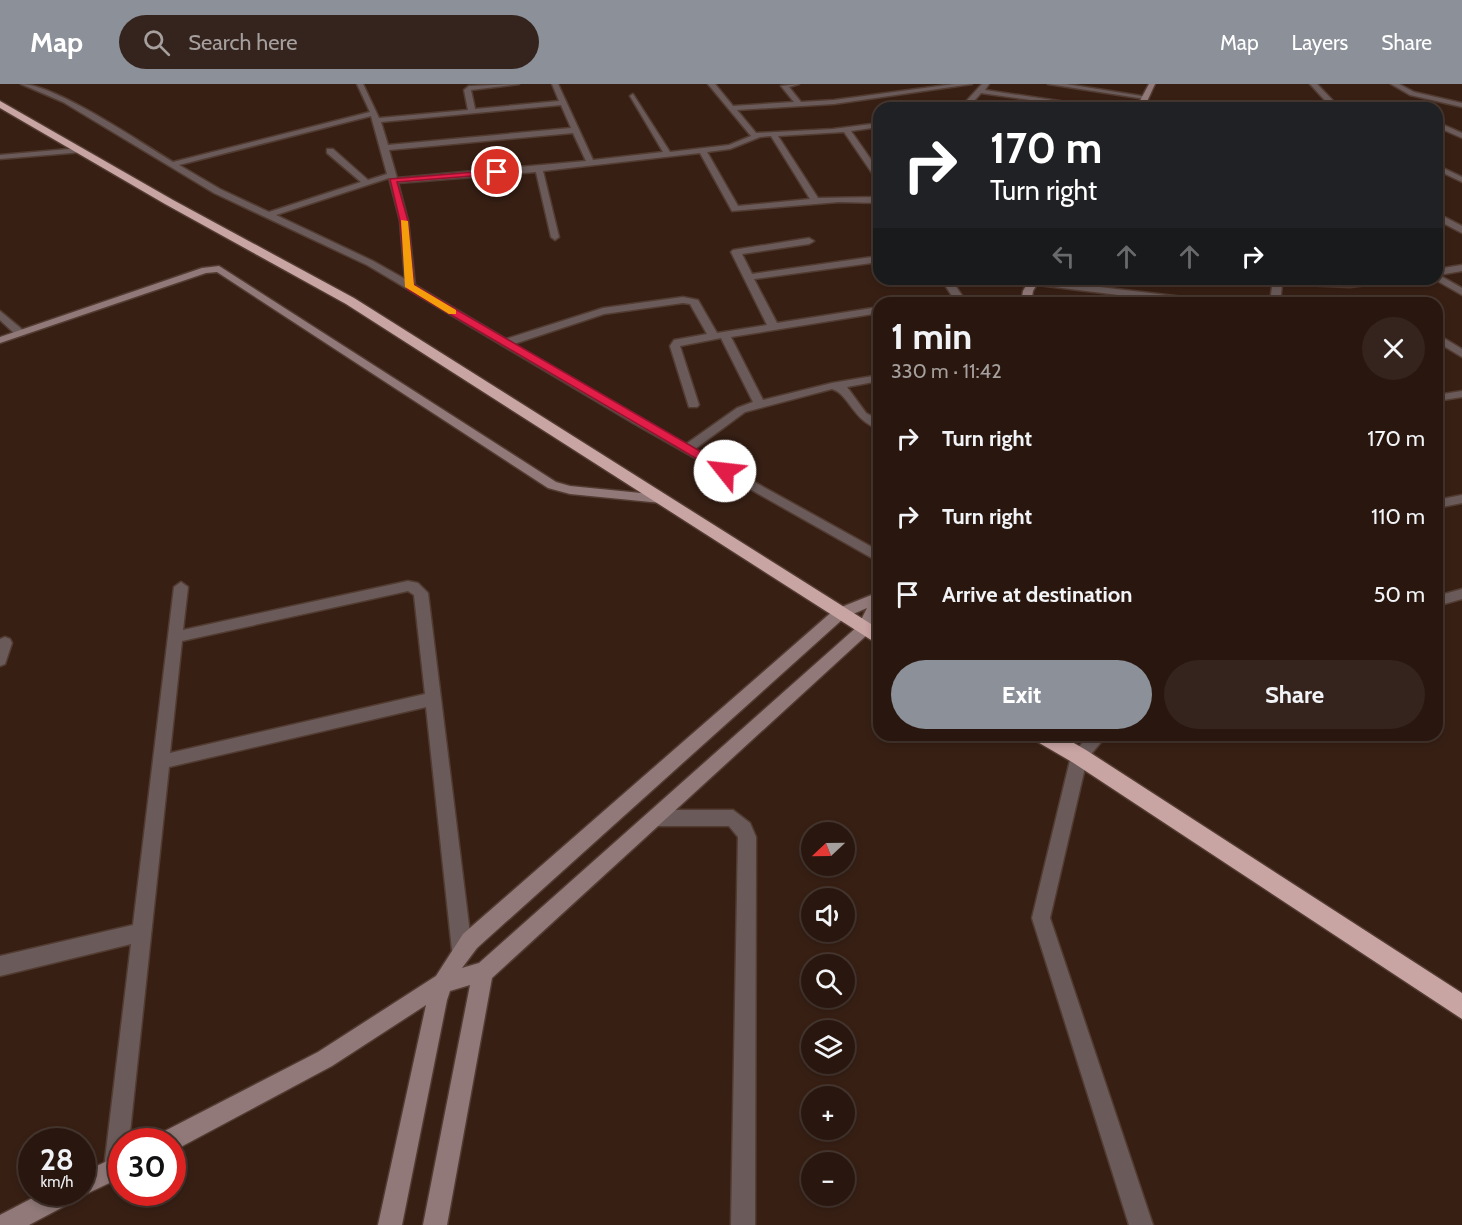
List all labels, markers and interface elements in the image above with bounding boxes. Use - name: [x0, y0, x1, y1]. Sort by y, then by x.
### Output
- search box: [119, 15, 539, 69]
- text: Map: [30, 25, 83, 59]
- icon: search: [140, 26, 173, 59]
- text: Search here: [188, 29, 297, 56]
- text: Map: [1220, 30, 1259, 55]
- text: Layers: [1292, 30, 1348, 55]
- text: Share: [1381, 30, 1432, 55]
- text: 170 m: [990, 122, 1102, 174]
- icon: right: [891, 126, 969, 204]
- pin: [471, 146, 522, 197]
- icon: arrive: [480, 155, 513, 188]
- text: Turn right: [990, 174, 1097, 207]
- icon: left: [1047, 240, 1080, 273]
- icon: ahead: [1110, 240, 1143, 273]
- icon: ahead: [1173, 240, 1206, 273]
- icon: right: [1236, 240, 1269, 273]
- text: 1 min: [891, 314, 972, 358]
- button: close: [1362, 317, 1425, 380]
- text: 330 m · 11:42: [891, 359, 1002, 383]
- icon: right: [891, 422, 924, 455]
- text: Turn right: [942, 425, 1032, 452]
- text: 170 m: [1367, 425, 1425, 452]
- position arrow: [693, 439, 757, 503]
- icon: right: [891, 500, 924, 533]
- text: Turn right: [942, 503, 1032, 530]
- text: 110 m: [1371, 503, 1425, 530]
- icon: arrive: [891, 578, 924, 611]
- text: Arrive at destination: [942, 581, 1132, 608]
- text: 50 m: [1373, 581, 1425, 608]
- button: Exit: [891, 660, 1152, 729]
- button: Share: [1164, 660, 1425, 729]
- north arrow: [801, 822, 855, 876]
- map controls: [801, 822, 855, 1206]
- button: sound: [801, 888, 855, 942]
- button: search: [801, 954, 855, 1008]
- button: layers: [801, 1020, 855, 1074]
- button: +: [801, 1086, 855, 1140]
- speed limit sign: 30: [108, 1128, 186, 1206]
- text: 28: [40, 1141, 74, 1178]
- button: −: [801, 1152, 855, 1206]
- text: km/h: [41, 1173, 73, 1191]

